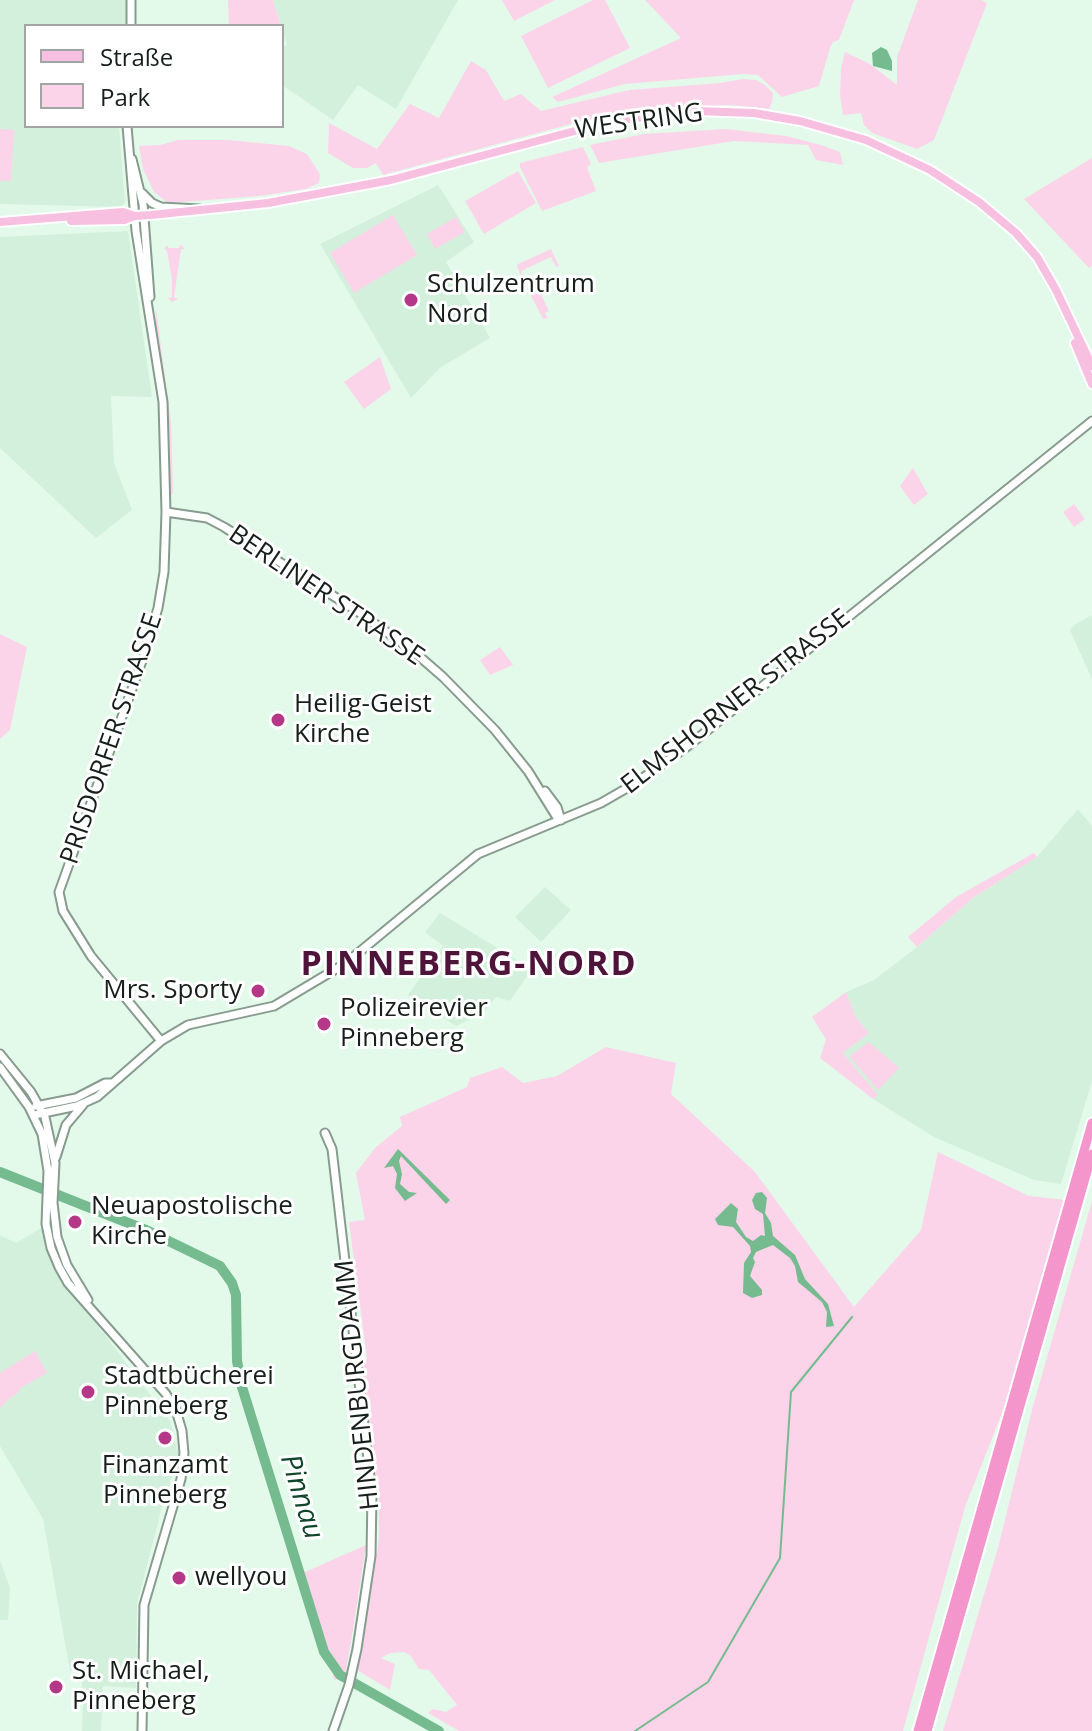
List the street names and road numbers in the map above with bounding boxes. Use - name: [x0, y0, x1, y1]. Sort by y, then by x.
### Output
- street label: WESTRING: [573, 98, 705, 146]
- street label: BERLINER STRASSE: [222, 519, 430, 673]
- street label: ELMSHORNER STRASSE: [615, 603, 857, 801]
- street label: PRISDORFER STRASSE: [54, 610, 170, 868]
- street label: HINDENBURGDAMM: [329, 1258, 387, 1512]

